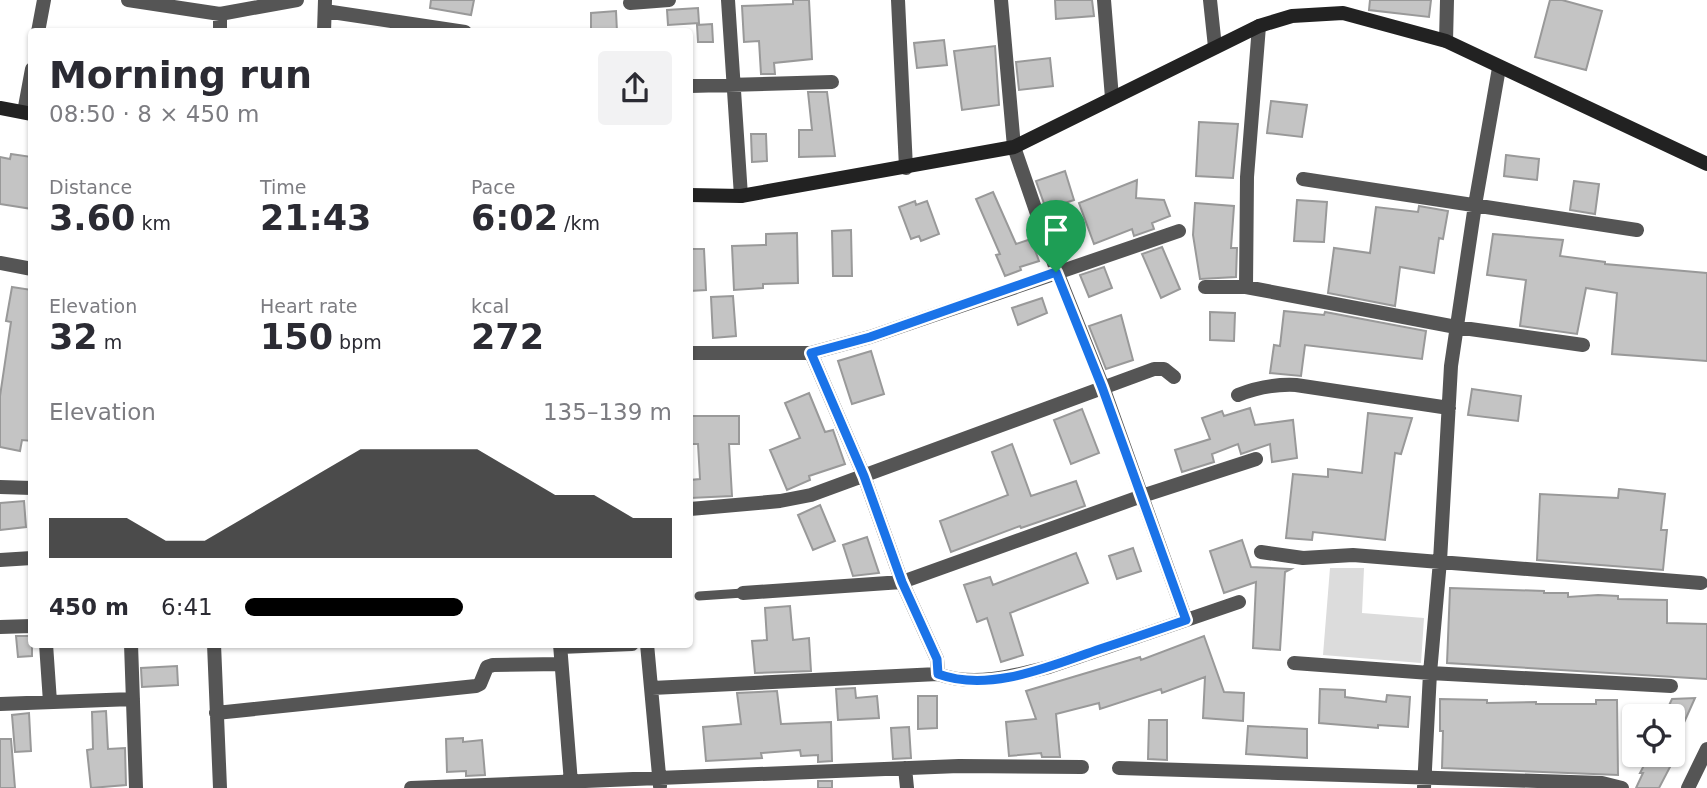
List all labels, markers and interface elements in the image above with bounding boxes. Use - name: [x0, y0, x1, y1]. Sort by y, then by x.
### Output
- button: share: [598, 51, 672, 125]
- text: Morning run: [49, 53, 312, 97]
- text: 08:50 · 8 × 450 m: [49, 101, 259, 127]
- text: Distance: [49, 176, 132, 198]
- text: Time: [260, 176, 307, 198]
- text: Pace: [471, 176, 515, 198]
- text: 3.60: [49, 198, 135, 238]
- text: 21:43: [260, 198, 371, 238]
- text: 6:02: [471, 198, 558, 238]
- pin: [1026, 200, 1086, 272]
- icon: arrive: [1037, 211, 1075, 249]
- text: km: [135, 212, 171, 234]
- text: /km: [558, 212, 600, 234]
- text: Elevation: [49, 295, 137, 317]
- text: Heart rate: [260, 295, 358, 317]
- text: kcal: [471, 295, 509, 317]
- text: 32: [49, 317, 98, 357]
- text: 150: [260, 317, 333, 357]
- text: 272: [471, 317, 544, 357]
- text: m: [98, 331, 122, 353]
- text: bpm: [333, 331, 382, 353]
- text: Elevation: [49, 399, 156, 425]
- text: 135–139 m: [543, 399, 672, 425]
- text: 450 m: [49, 594, 129, 620]
- text: 6:41: [161, 594, 213, 620]
- map controls: [1622, 704, 1685, 767]
- button: locate: [1622, 704, 1685, 767]

